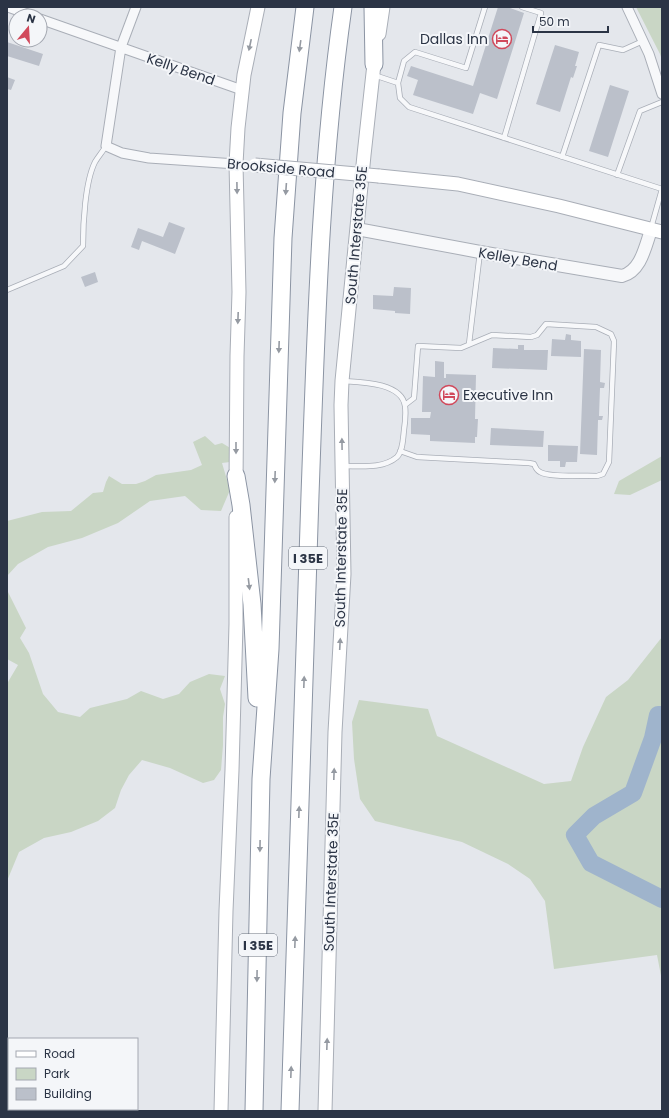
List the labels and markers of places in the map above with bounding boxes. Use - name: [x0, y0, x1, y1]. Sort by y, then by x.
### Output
- hotel icon: Dallas Inn: [491, 28, 513, 50]
- place label: Dallas Inn: [420, 29, 488, 49]
- hotel icon: Executive Inn: [438, 384, 460, 406]
- place label: Executive Inn: [463, 385, 553, 405]

